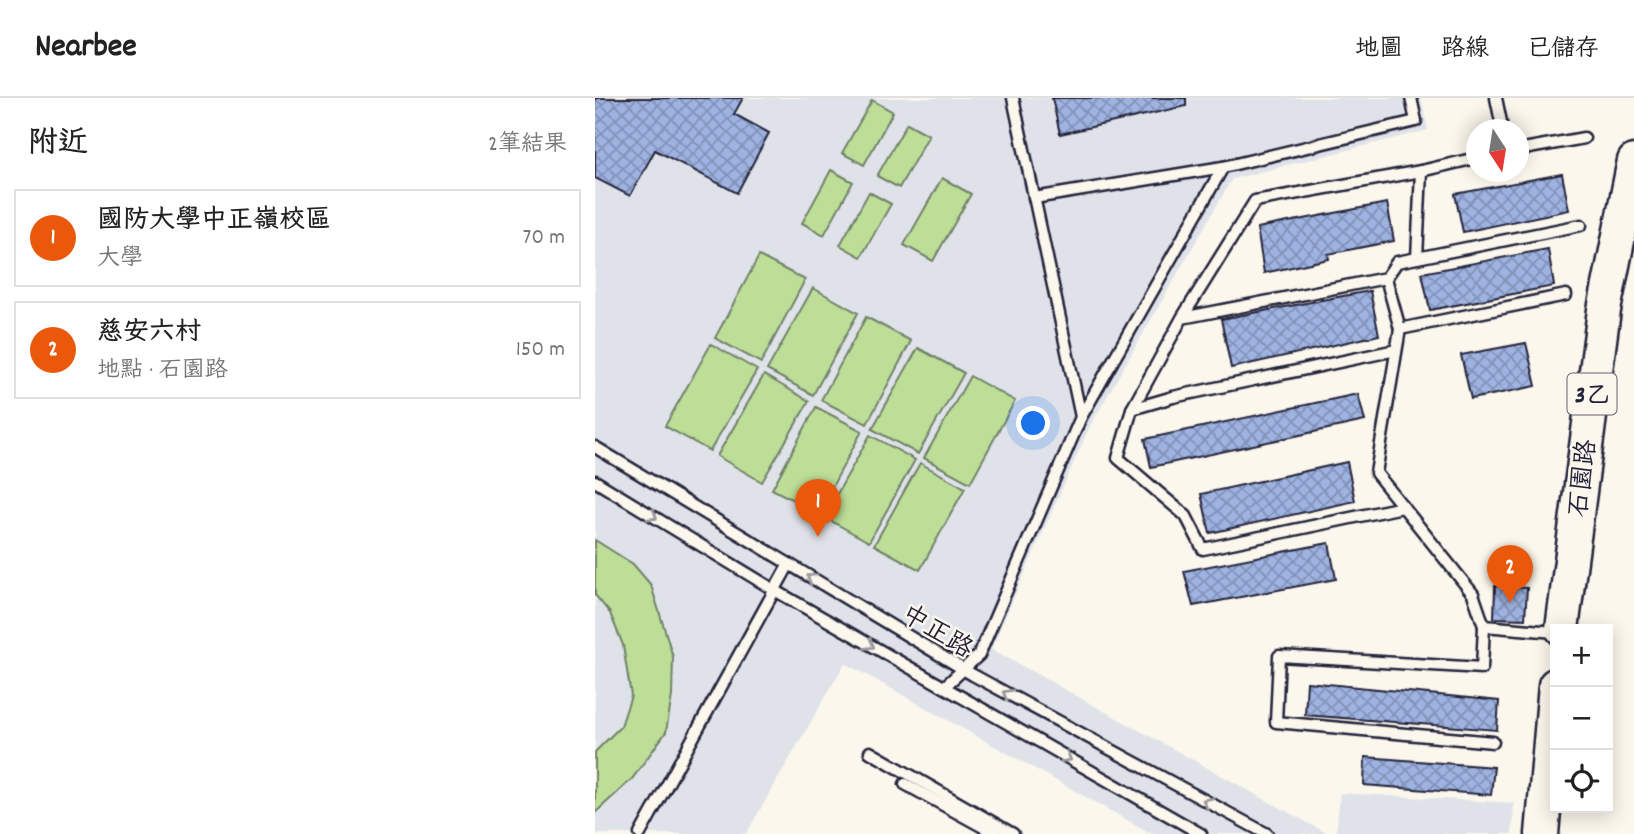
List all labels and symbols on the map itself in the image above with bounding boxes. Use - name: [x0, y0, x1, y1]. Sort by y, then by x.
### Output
- north arrow: [1466, 119, 1529, 182]
- road number: 3乙: [1567, 374, 1616, 414]
- your location: [1016, 406, 1050, 440]
- street label: 石園路: [1561, 437, 1608, 519]
- pin: 1: [795, 479, 841, 537]
- one-way arrow: [646, 508, 659, 521]
- pin: 2: [1487, 545, 1533, 603]
- one-way arrow: [806, 573, 819, 586]
- street label: 中正路: [893, 597, 979, 669]
- one-way arrow: [863, 637, 875, 650]
- one-way arrow: [1002, 688, 1014, 702]
- one-way arrow: [1060, 750, 1073, 763]
- one-way arrow: [1202, 796, 1214, 810]

